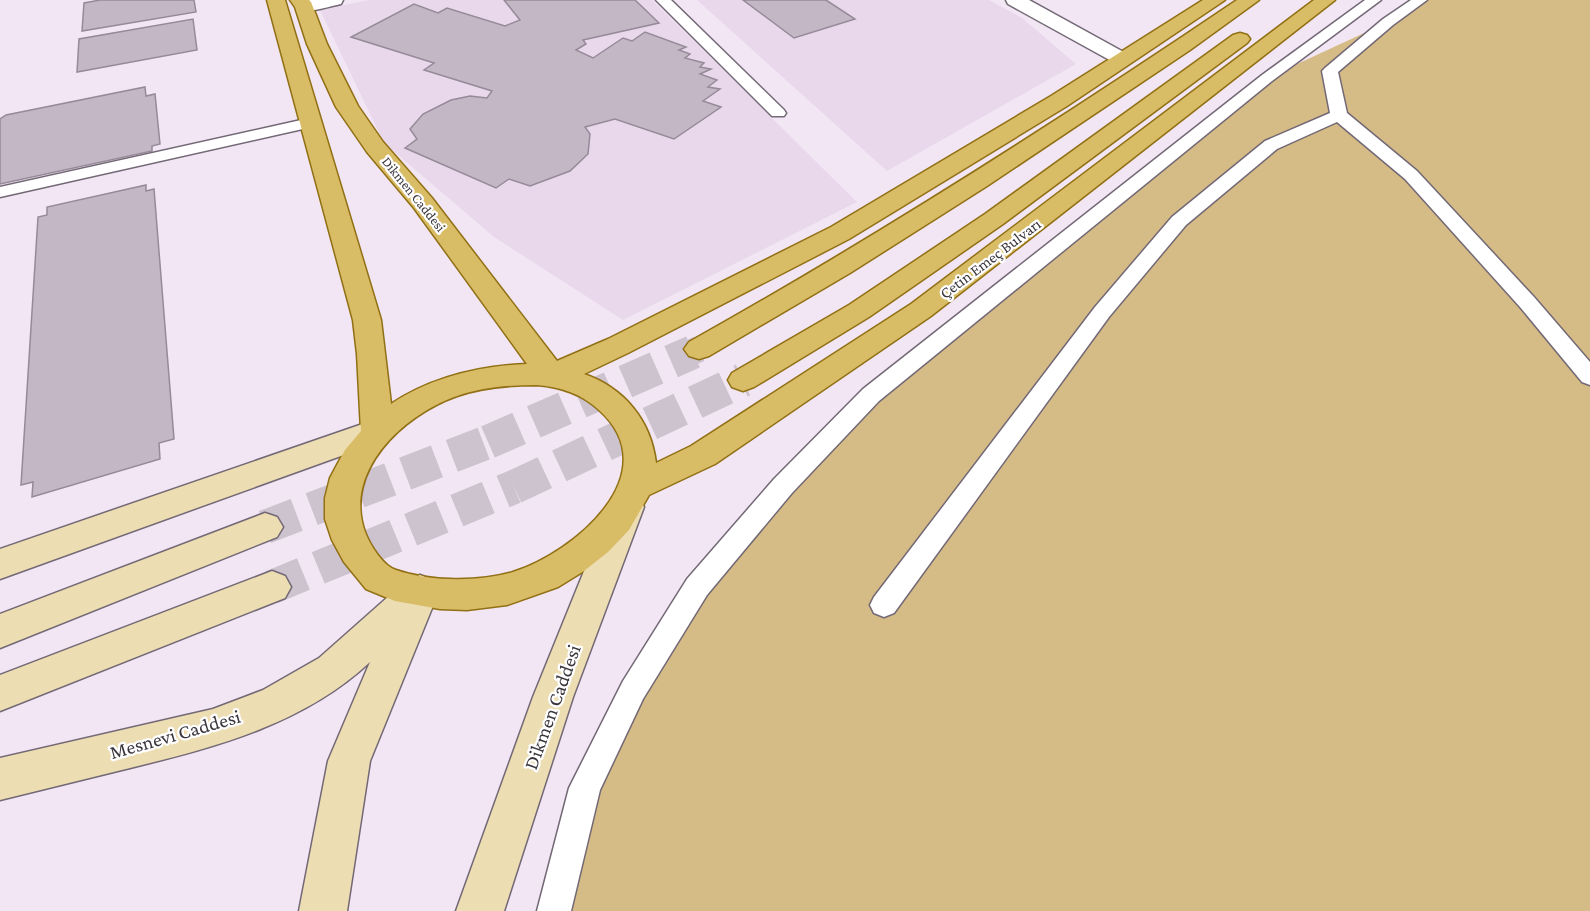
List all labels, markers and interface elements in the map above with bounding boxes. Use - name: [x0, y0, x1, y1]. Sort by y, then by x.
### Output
- street label: Dikmen Caddesi: [379, 153, 449, 235]
- street label: Çetin Emeç Bulvarı: [937, 215, 1045, 303]
- street label: Dikmen Caddesi: [519, 642, 585, 772]
- street label: Mesnevi Caddesi: [107, 705, 243, 763]

